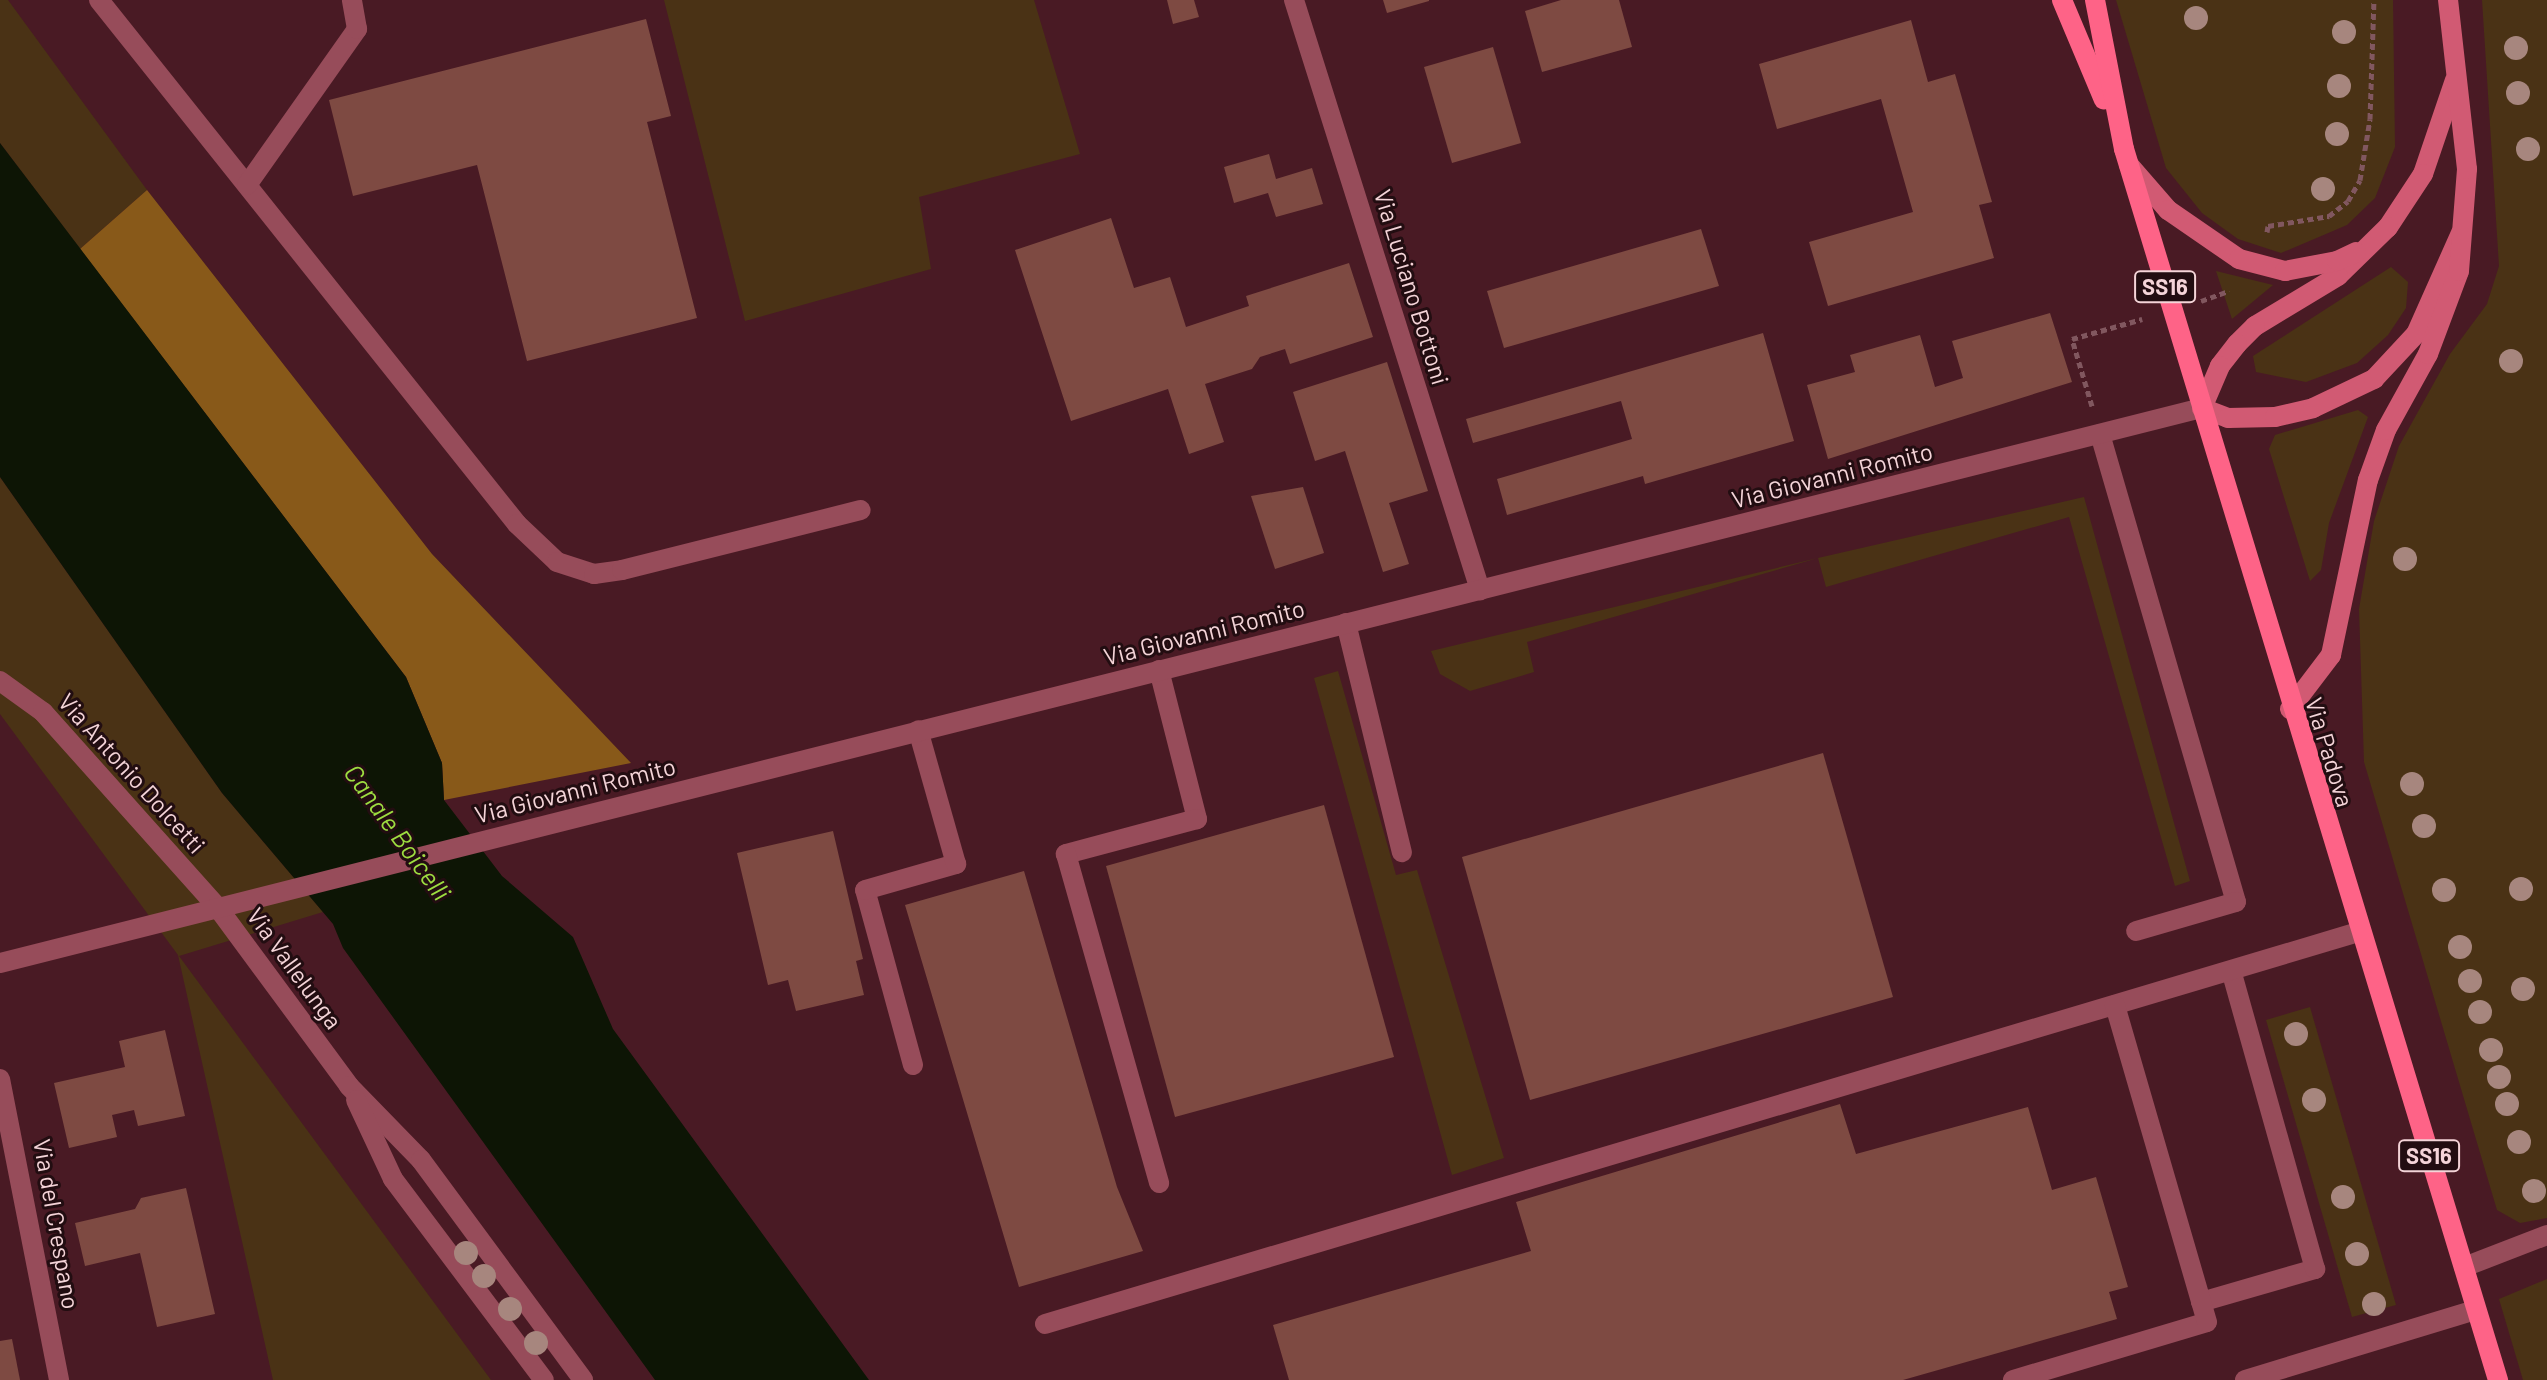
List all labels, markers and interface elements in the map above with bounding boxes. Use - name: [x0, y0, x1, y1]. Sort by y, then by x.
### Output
- street label: Via Luciano Bottoni: [1369, 186, 1455, 388]
- road number: SS16: [2133, 269, 2197, 305]
- street label: Via Giovanni Romito: [1729, 436, 1935, 514]
- street label: Via Giovanni Romito: [1101, 593, 1307, 671]
- street label: Via Antonio Dolcetti: [53, 687, 211, 859]
- street label: Via Padova: [2300, 694, 2360, 810]
- street label: Via Giovanni Romito: [472, 751, 678, 829]
- water label: Canale Boicelli: [338, 758, 458, 906]
- street label: Via Vallelunga: [241, 902, 349, 1034]
- street label: Via del Crespano: [28, 1137, 86, 1311]
- road number: SS16: [2397, 1138, 2461, 1174]

